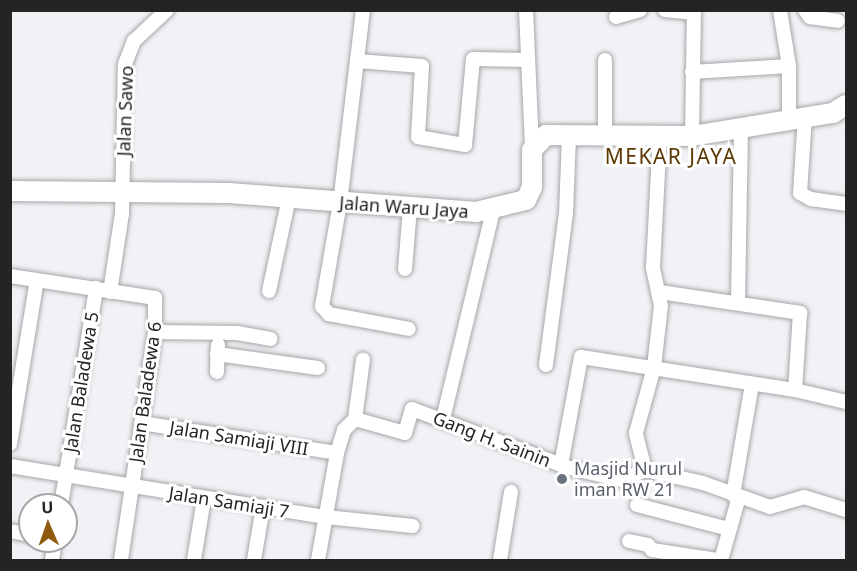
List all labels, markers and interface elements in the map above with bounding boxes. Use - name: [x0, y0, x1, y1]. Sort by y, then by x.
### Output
- street label: Jalan Sawo: [113, 65, 137, 157]
- district label: MEKAR JAYA: [605, 143, 737, 169]
- street label: Jalan Waru Jaya: [339, 192, 469, 222]
- street label: Jalan Baladewa 5: [59, 310, 103, 454]
- street label: Jalan Baladewa 6: [124, 320, 166, 464]
- street label: Gang H. Sainin: [430, 407, 554, 471]
- street label: Jalan Samiaji VIII: [168, 416, 310, 460]
- place label: Masjid Nurul iman RW 21: [574, 458, 682, 500]
- marker: Masjid Nurul iman RW 21: [555, 472, 569, 486]
- street label: Jalan Samiaji 7: [167, 482, 291, 522]
- north arrow: [18, 493, 78, 553]
- text: U: [41, 496, 54, 518]

